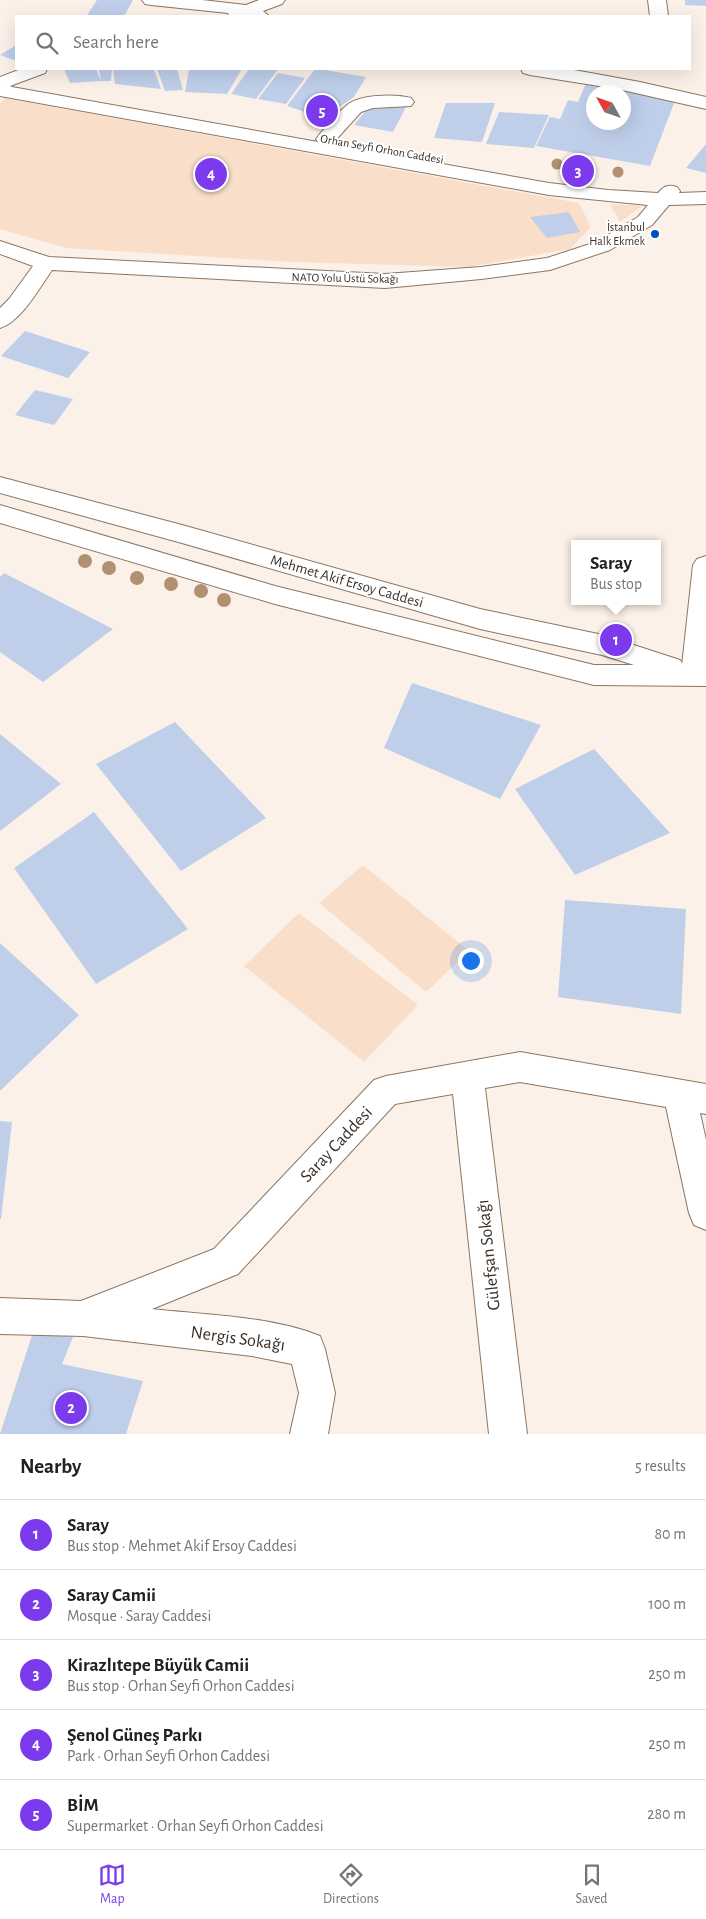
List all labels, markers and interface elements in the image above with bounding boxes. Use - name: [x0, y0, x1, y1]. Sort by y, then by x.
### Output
- search box: [15, 15, 691, 70]
- icon: search: [33, 29, 61, 57]
- text: Search here: [73, 33, 159, 52]
- north arrow: [586, 85, 631, 130]
- pin: 5: [306, 92, 338, 130]
- street label: Orhan Seyfi Orhon Caddesi: [319, 132, 445, 167]
- pin: 3: [562, 152, 594, 190]
- pin: 4: [195, 155, 227, 193]
- place label: İstanbul Halk Ekmek: [589, 220, 646, 247]
- marker: İstanbul Halk Ekmek: [649, 228, 661, 240]
- street label: NATO Yolu Üstü Sokağı: [292, 270, 398, 285]
- popup: [571, 540, 661, 605]
- street label: Mehmet Akif Ersoy Caddesi: [269, 552, 425, 611]
- text: Saray: [590, 554, 632, 573]
- text: Bus stop: [590, 576, 642, 592]
- pin: 1: [600, 621, 632, 659]
- your location: [458, 948, 484, 974]
- street label: Saray Caddesi: [297, 1103, 376, 1186]
- street label: Gülefşan Sokağı: [474, 1199, 504, 1311]
- street label: Nergis Sokağı: [190, 1323, 286, 1355]
- pin: 2: [55, 1389, 87, 1427]
- text: Nearby: [20, 1456, 81, 1477]
- text: 5 results: [635, 1458, 686, 1474]
- text: Saray: [67, 1516, 109, 1535]
- text: 1: [33, 1526, 39, 1542]
- text: 80 m: [655, 1526, 686, 1542]
- text: Bus stop · Mehmet Akif Ersoy Caddesi: [67, 1538, 297, 1554]
- text: Saray Camii: [67, 1586, 156, 1605]
- text: 2: [32, 1596, 40, 1612]
- text: 100 m: [648, 1596, 686, 1612]
- text: Mosque · Saray Caddesi: [67, 1608, 211, 1624]
- text: Kirazlıtepe Büyük Camii: [67, 1656, 249, 1675]
- text: 3: [33, 1666, 39, 1682]
- text: 250 m: [648, 1666, 686, 1682]
- text: Bus stop · Orhan Seyfi Orhon Caddesi: [67, 1678, 295, 1694]
- text: Şenol Güneş Parkı: [67, 1726, 202, 1745]
- text: 4: [32, 1736, 40, 1752]
- text: 250 m: [648, 1736, 686, 1752]
- text: Park · Orhan Seyfi Orhon Caddesi: [67, 1748, 270, 1764]
- text: BİM: [67, 1796, 99, 1815]
- text: 5: [33, 1806, 39, 1822]
- text: 280 m: [647, 1806, 686, 1822]
- text: Supermarket · Orhan Seyfi Orhon Caddesi: [67, 1818, 324, 1834]
- tab: Map: [98, 1861, 126, 1908]
- tab: Directions: [323, 1861, 379, 1908]
- tab: Saved: [576, 1861, 608, 1908]

